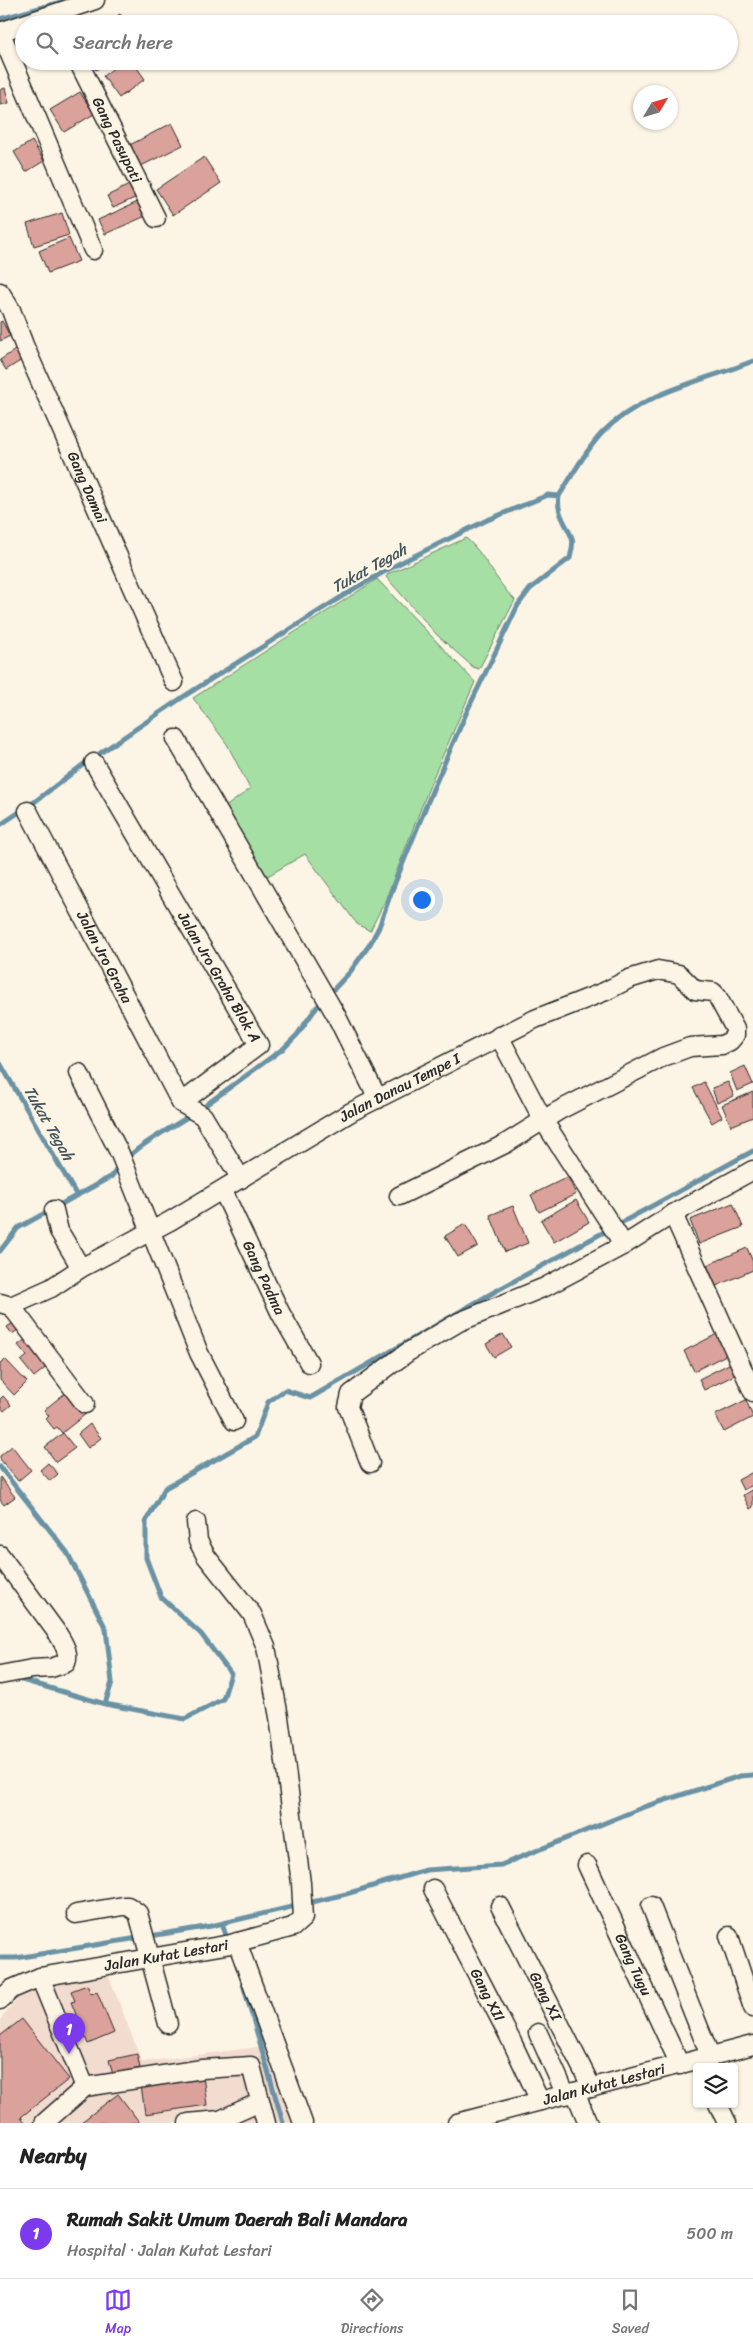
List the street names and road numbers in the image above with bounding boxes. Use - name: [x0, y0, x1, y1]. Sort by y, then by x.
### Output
- street label: Gang Pasupati: [85, 92, 150, 188]
- street label: Gang Damai: [60, 447, 115, 528]
- street label: Jalan Jro Graha: [69, 905, 140, 1009]
- street label: Jalan Jro Graha Blok A: [170, 906, 268, 1048]
- street label: Jalan Danau Tempe I: [333, 1045, 466, 1130]
- street label: Gang Padma: [235, 1236, 293, 1320]
- street label: Gang Tugu: [608, 1929, 659, 2000]
- street label: Jalan Kutat Lestari: [102, 1932, 231, 1979]
- street label: Gang XII: [463, 1963, 512, 2026]
- street label: Gang XI: [522, 1967, 569, 2026]
- street label: Jalan Kutat Lestari: [539, 2056, 669, 2113]

